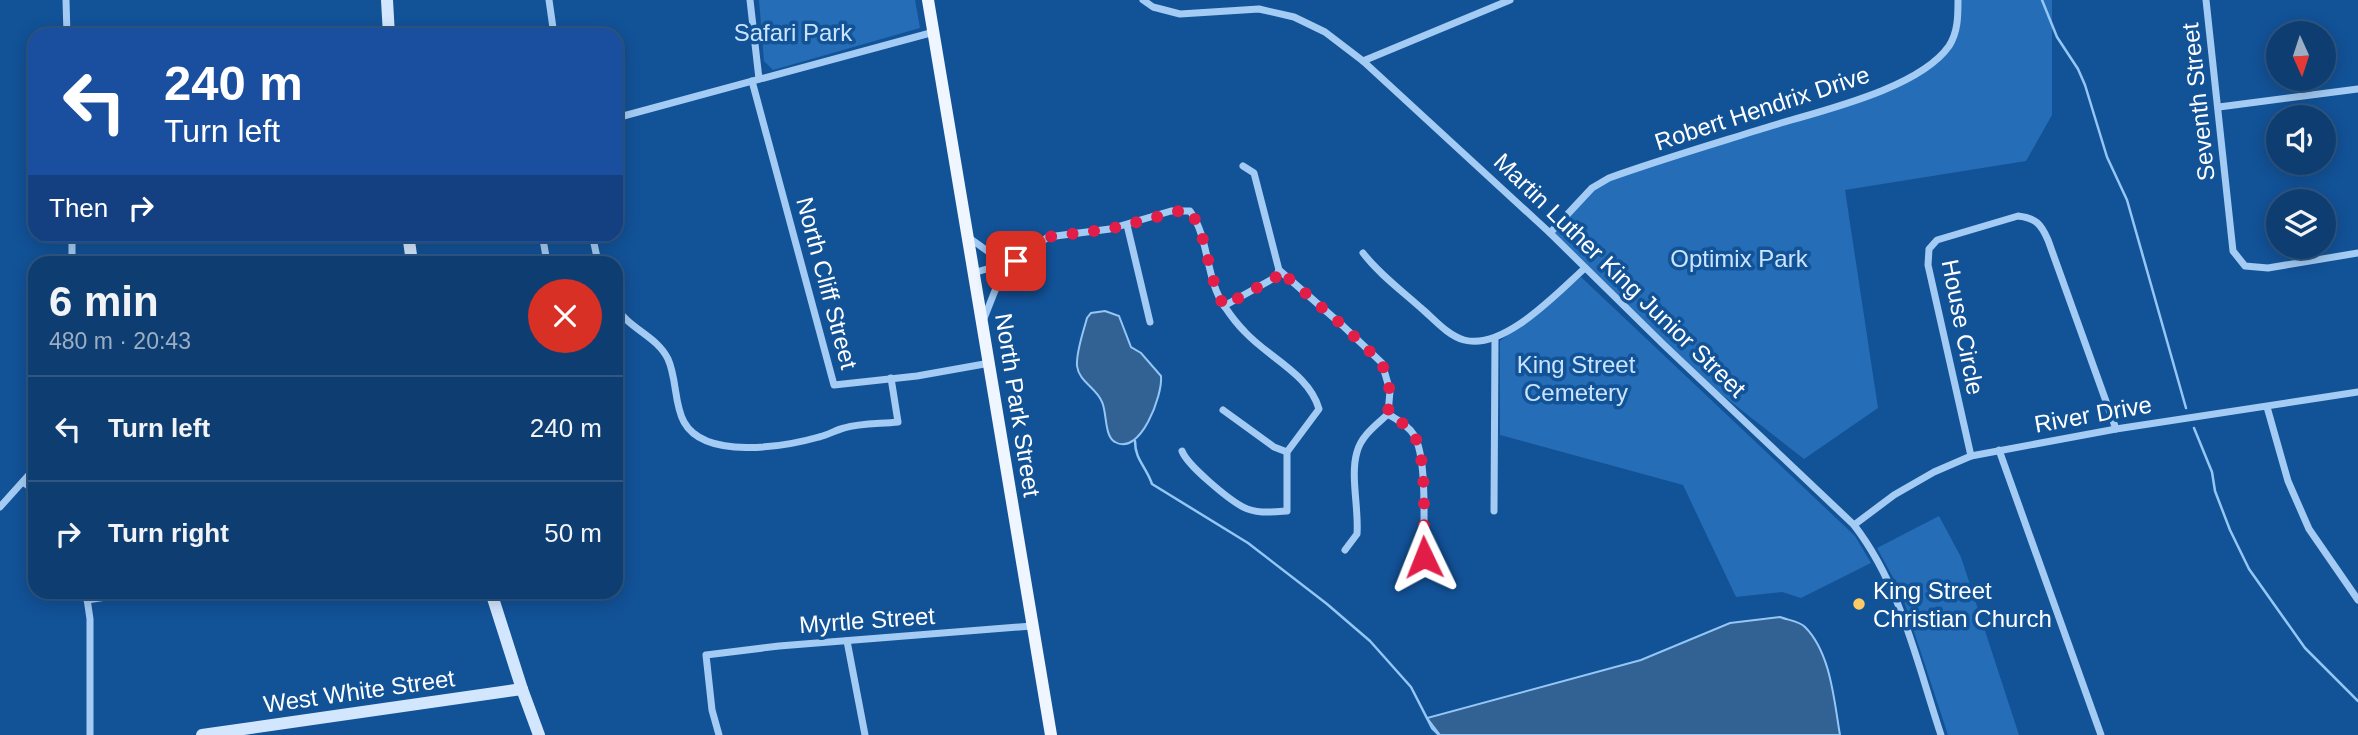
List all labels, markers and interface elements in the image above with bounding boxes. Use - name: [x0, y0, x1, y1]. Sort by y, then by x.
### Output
- park label: Safari Park: [734, 19, 853, 46]
- street label: Seventh Street: [2176, 21, 2220, 182]
- north arrow: [2266, 21, 2336, 91]
- map controls: [2266, 21, 2336, 259]
- icon: left: [49, 56, 140, 147]
- text: 240 m: [164, 56, 303, 110]
- street label: Robert Hendrix Drive: [1651, 61, 1873, 155]
- button: sound: [2266, 105, 2336, 175]
- text: Turn left: [164, 113, 280, 149]
- street label: Martin Luther King Junior Street: [1489, 148, 1751, 403]
- icon: right: [122, 189, 160, 227]
- button: layers: [2266, 189, 2336, 259]
- text: Then: [49, 193, 108, 223]
- street label: North Cliff Street: [791, 194, 863, 372]
- pin: [986, 231, 1046, 291]
- icon: arrive: [997, 242, 1035, 280]
- park label: Optimix Park: [1670, 245, 1809, 272]
- street label: House Circle: [1937, 257, 1989, 397]
- text: 6 min: [49, 278, 159, 325]
- button: close: [528, 279, 602, 353]
- street label: North Park Street: [990, 311, 1046, 499]
- text: 480 m · 20:43: [49, 328, 191, 354]
- park label: King Street Cemetery: [1517, 351, 1636, 406]
- street label: River Drive: [2032, 390, 2154, 438]
- icon: left: [49, 410, 87, 448]
- text: Turn left: [108, 413, 210, 443]
- text: 240 m: [530, 413, 602, 443]
- icon: right: [49, 515, 87, 553]
- text: Turn right: [108, 518, 229, 548]
- text: 50 m: [544, 518, 602, 548]
- position arrow: [1387, 520, 1461, 594]
- place label: King Street Christian Church: [1873, 577, 2052, 632]
- marker: King Street Christian Church: [1851, 596, 1867, 612]
- street label: Myrtle Street: [798, 602, 936, 638]
- street label: West White Street: [262, 664, 457, 718]

